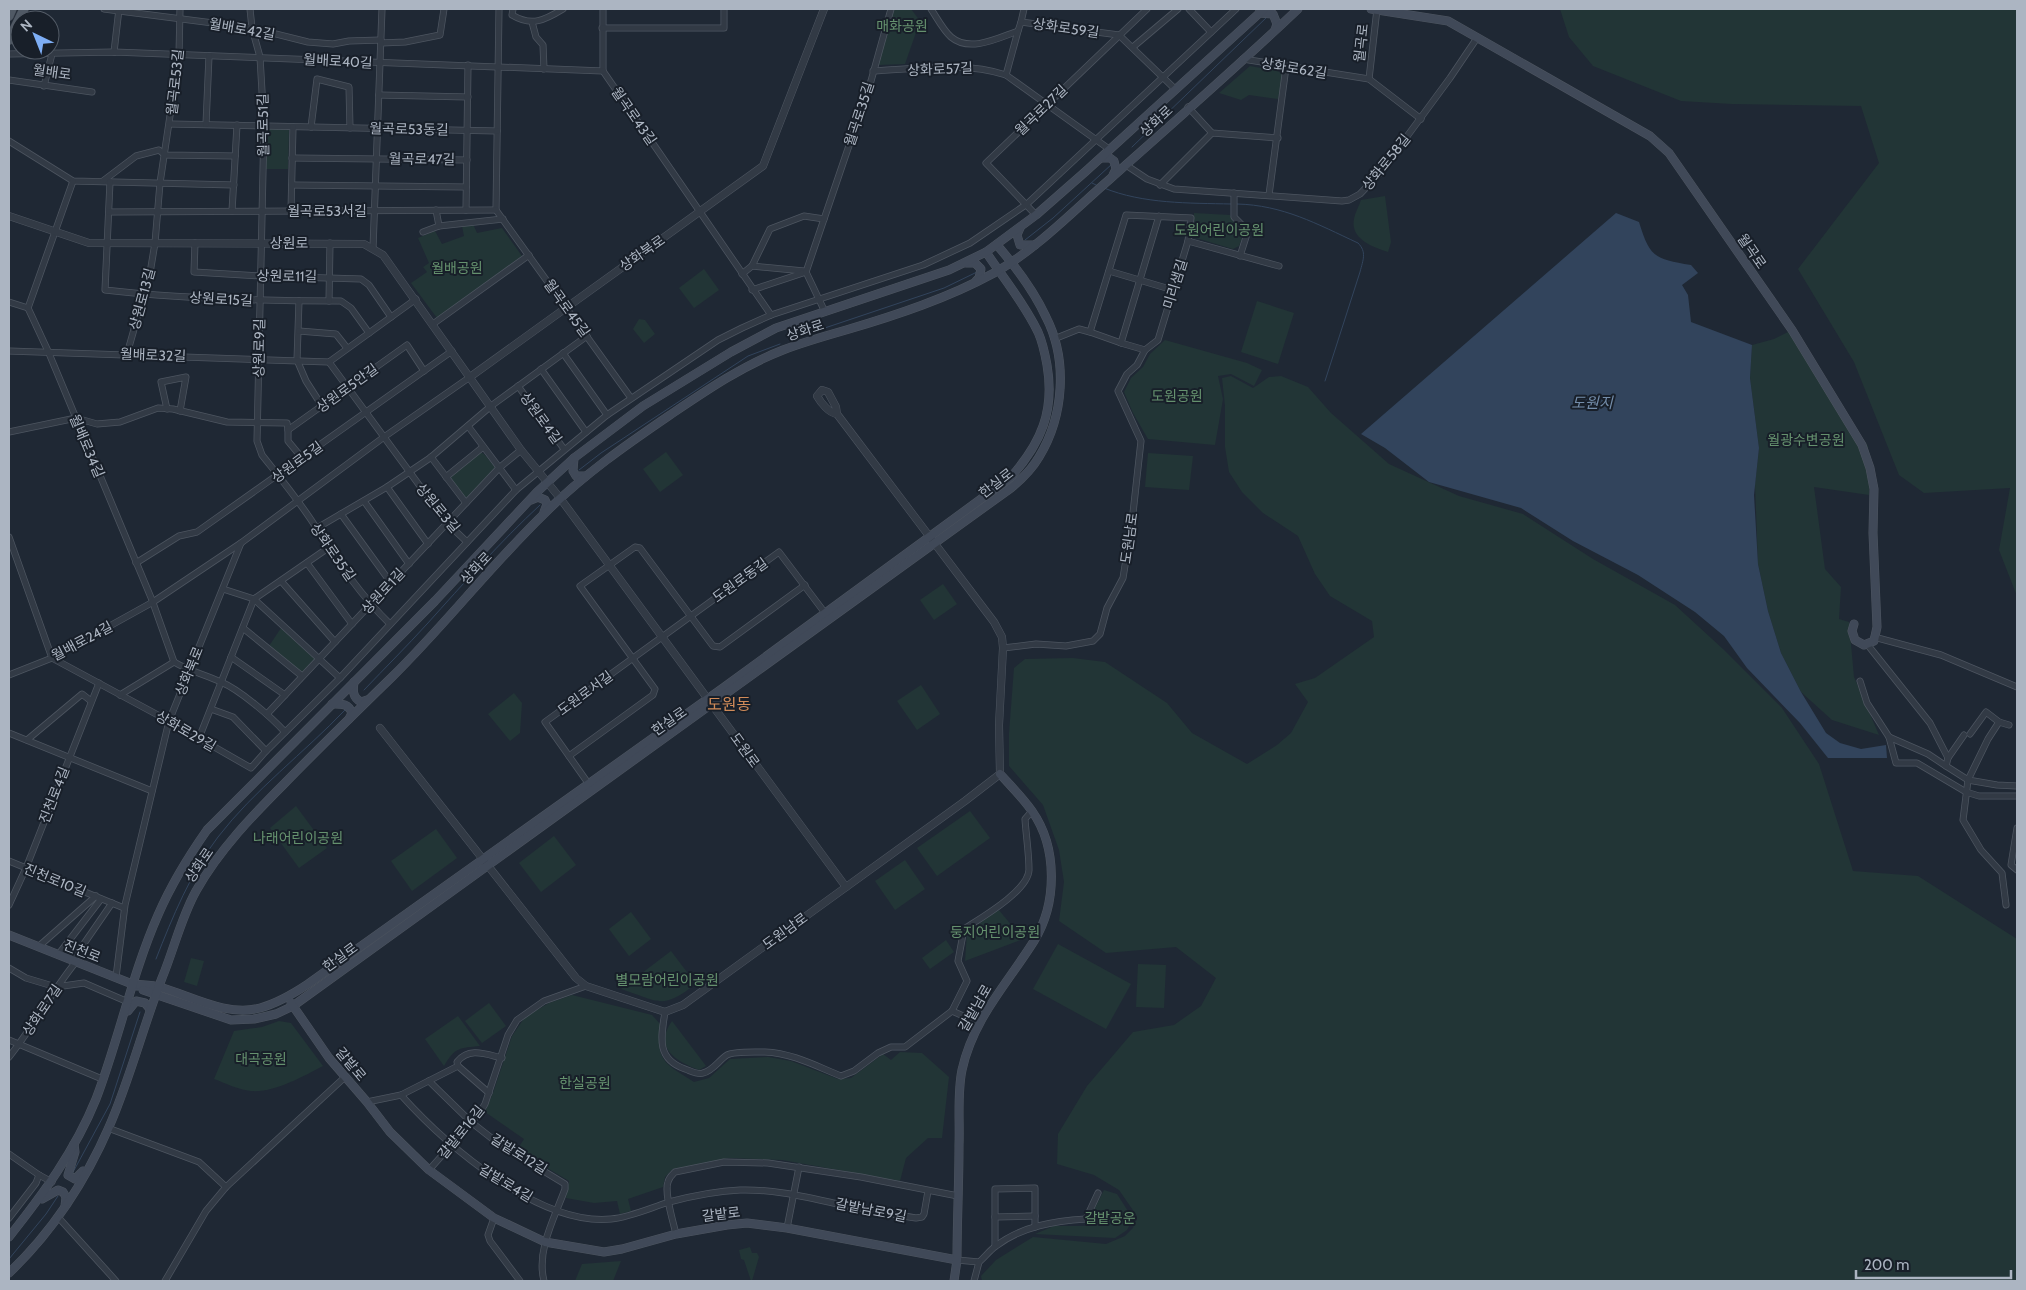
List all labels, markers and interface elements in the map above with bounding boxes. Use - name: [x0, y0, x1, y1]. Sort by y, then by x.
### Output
- north arrow: [10, 10, 60, 60]
- street label: 월배로42길: [207, 14, 277, 44]
- street label: 상화로59길: [1032, 14, 1100, 42]
- text: N: [16, 16, 36, 35]
- park label: 매화공원: [876, 17, 928, 35]
- street label: 월곡로: [1350, 23, 1372, 63]
- street label: 월곡로53길: [163, 48, 187, 116]
- street label: 월배로40길: [303, 50, 373, 72]
- street label: 상화로62길: [1260, 54, 1328, 82]
- street label: 상화로57길: [907, 59, 973, 79]
- street label: 월배로: [32, 60, 73, 84]
- street label: 월곡로35길: [840, 80, 878, 148]
- street label: 월곡로27길: [1011, 81, 1071, 139]
- street label: 월곡로43길: [607, 83, 661, 149]
- street label: 월곡로51길: [253, 93, 273, 157]
- street label: 상화로: [1136, 101, 1176, 141]
- street label: 월곡로53동길: [369, 119, 449, 139]
- street label: 상화로58길: [1358, 130, 1414, 194]
- street label: 월곡로47길: [389, 149, 455, 169]
- street label: 월곡로53서길: [287, 202, 367, 220]
- park label: 도원어린이공원: [1174, 221, 1264, 239]
- street label: 월곡로: [1734, 230, 1771, 272]
- street label: 상화북로: [616, 231, 668, 275]
- street label: 상원로: [270, 234, 308, 252]
- street label: 미리샘길: [1159, 257, 1191, 311]
- park label: 월배공원: [431, 259, 483, 277]
- street label: 상원로13길: [125, 266, 159, 332]
- street label: 상원로11길: [257, 266, 317, 286]
- street label: 월곡로45길: [540, 276, 594, 340]
- street label: 상원로15길: [189, 288, 253, 310]
- street label: 상화로: [784, 315, 826, 345]
- street label: 상원로9길: [249, 318, 269, 378]
- street label: 월배로32길: [119, 345, 187, 365]
- street label: 상원로5안길: [313, 360, 381, 416]
- park label: 도원공원: [1151, 387, 1203, 405]
- street label: 상원로4길: [516, 389, 566, 447]
- water label: 도원지: [1571, 394, 1614, 412]
- street label: 월배로34길: [66, 412, 108, 480]
- park label: 월광수변공원: [1767, 431, 1845, 449]
- street label: 상원로5길: [268, 437, 326, 487]
- street label: 한실로: [975, 464, 1017, 502]
- street label: 상원로3길: [412, 480, 464, 536]
- street label: 도원남로: [1117, 511, 1142, 565]
- street label: 상화로35길: [307, 520, 359, 584]
- street label: 상화로: [456, 548, 496, 588]
- street label: 도원로동길: [709, 554, 771, 606]
- street label: 상원로1길: [357, 564, 409, 618]
- street label: 월배로24길: [48, 617, 116, 665]
- street label: 상화북로: [171, 644, 207, 698]
- street label: 도원로서길: [554, 667, 616, 719]
- district label: 도원동: [707, 695, 751, 714]
- street label: 한실로: [648, 702, 690, 739]
- street label: 상화로29길: [153, 707, 219, 755]
- street label: 도원로: [726, 729, 764, 771]
- street label: 진천로4길: [35, 764, 73, 826]
- park label: 나래어린이공원: [253, 829, 343, 847]
- street label: 상화로: [181, 844, 217, 886]
- street label: 진천로10길: [21, 859, 89, 901]
- street label: 도원남로: [759, 909, 811, 953]
- park label: 둥지어린이공원: [950, 923, 1040, 941]
- street label: 진천로: [61, 936, 103, 966]
- street label: 한실로: [319, 938, 361, 976]
- park label: 별모람어린이공원: [615, 971, 719, 989]
- street label: 상화로7길: [18, 981, 66, 1039]
- street label: 갈밭남로: [954, 981, 996, 1035]
- street label: 갈밭로: [332, 1043, 370, 1085]
- park label: 대곡공원: [235, 1050, 287, 1068]
- park label: 한실공원: [559, 1074, 611, 1092]
- street label: 갈밭로16길: [434, 1101, 488, 1163]
- street label: 갈밭로12길: [487, 1130, 551, 1178]
- street label: 갈밭로4길: [476, 1160, 536, 1206]
- street label: 갈밭남로9길: [834, 1194, 908, 1226]
- street label: 갈밭로: [701, 1203, 741, 1225]
- park label: 갈밭공운: [1084, 1209, 1136, 1227]
- scale bar: [1856, 1248, 2011, 1280]
- text: 200 m: [1864, 1256, 1909, 1274]

